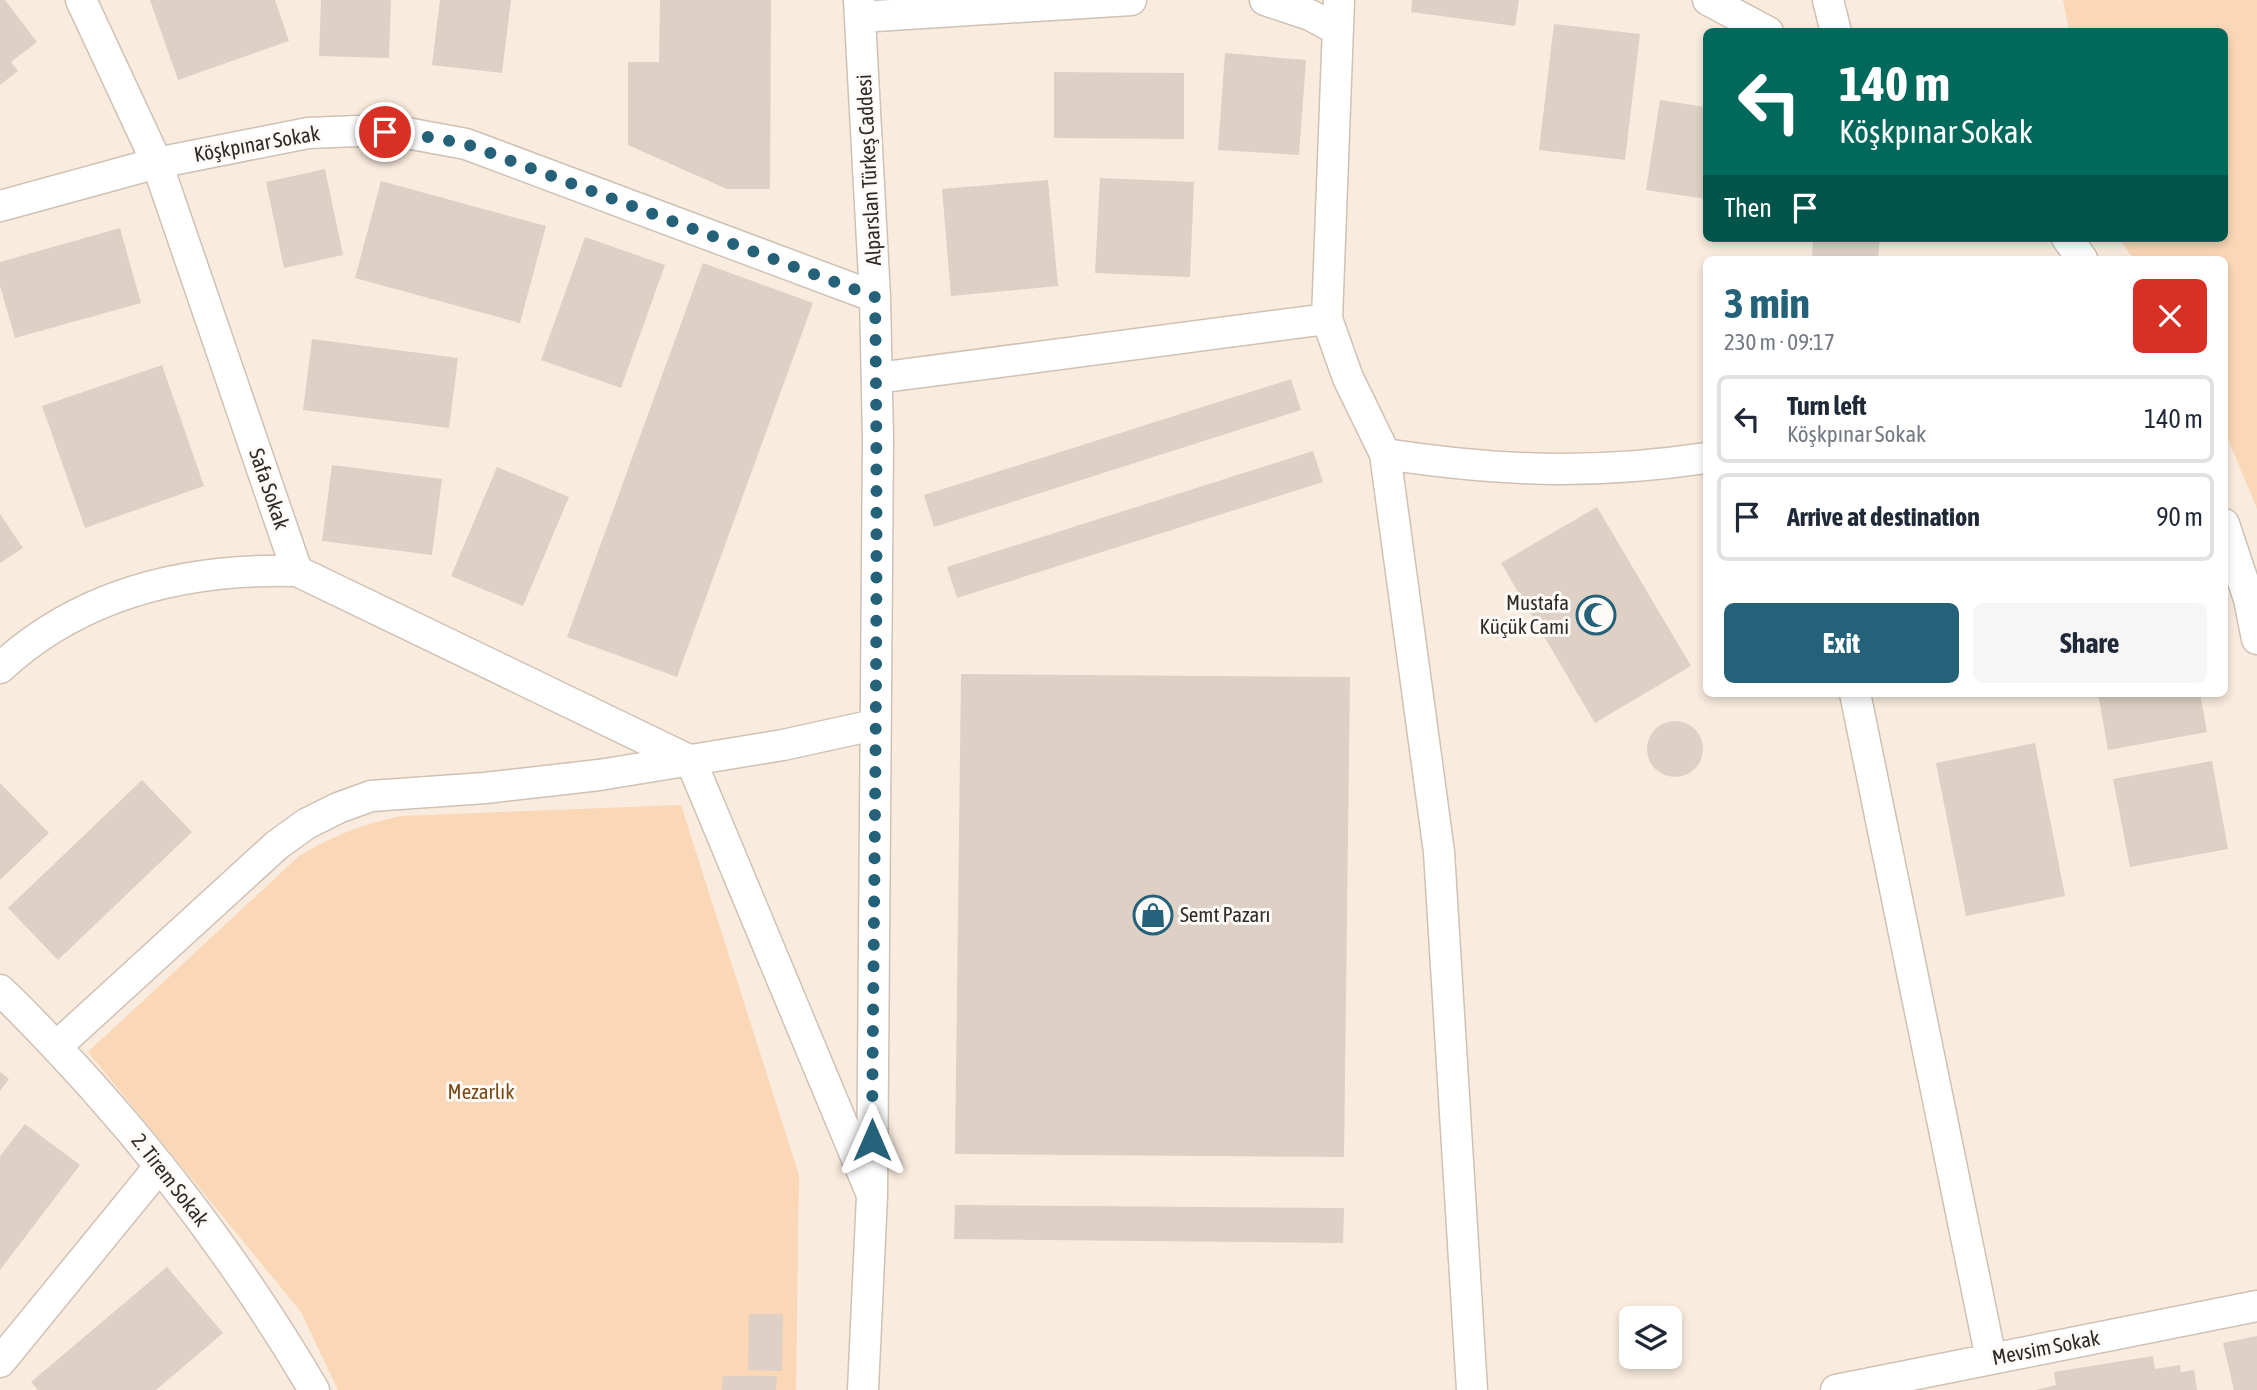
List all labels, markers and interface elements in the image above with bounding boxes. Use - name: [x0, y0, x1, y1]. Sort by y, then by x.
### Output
- text: 140 m: [1839, 55, 1950, 111]
- icon: left: [1724, 56, 1815, 147]
- street label: Alparslan Türkeş Caddesi: [851, 74, 885, 266]
- pin: [355, 102, 415, 162]
- icon: arrive: [366, 113, 404, 151]
- text: Köşkpınar Sokak: [1839, 113, 2033, 150]
- street label: Köşkpınar Sokak: [192, 120, 322, 166]
- icon: arrive: [1786, 189, 1824, 227]
- text: Then: [1724, 193, 1772, 223]
- text: 3 min: [1724, 279, 1810, 327]
- button: close: [2133, 279, 2207, 353]
- text: 230 m · 09:17: [1724, 329, 1835, 355]
- text: Turn left: [1787, 391, 1867, 421]
- icon: left: [1728, 400, 1766, 438]
- text: 140 m: [2144, 404, 2203, 434]
- text: Köşkpınar Sokak: [1787, 421, 1926, 447]
- street label: Safa Sokak: [245, 445, 295, 532]
- icon: arrive: [1728, 498, 1766, 536]
- text: Arrive at destination: [1787, 502, 1980, 532]
- text: 90 m: [2156, 502, 2203, 532]
- place label: Mustafa Küçük Cami: [1480, 590, 1569, 638]
- mosque icon: Mustafa Küçük Cami: [1575, 594, 1617, 636]
- button: Exit: [1724, 603, 1959, 683]
- button: Share: [1973, 603, 2207, 683]
- shop icon: Semt Pazarı: [1132, 894, 1174, 936]
- place label: Semt Pazarı: [1180, 902, 1270, 926]
- park label: Mezarlık: [448, 1079, 514, 1103]
- position arrow: [835, 1103, 909, 1177]
- street label: 2. Tirem Sokak: [127, 1128, 214, 1230]
- map controls: [1619, 1306, 1682, 1369]
- button: layers: [1619, 1306, 1682, 1369]
- street label: Mevsim Sokak: [1990, 1325, 2102, 1369]

